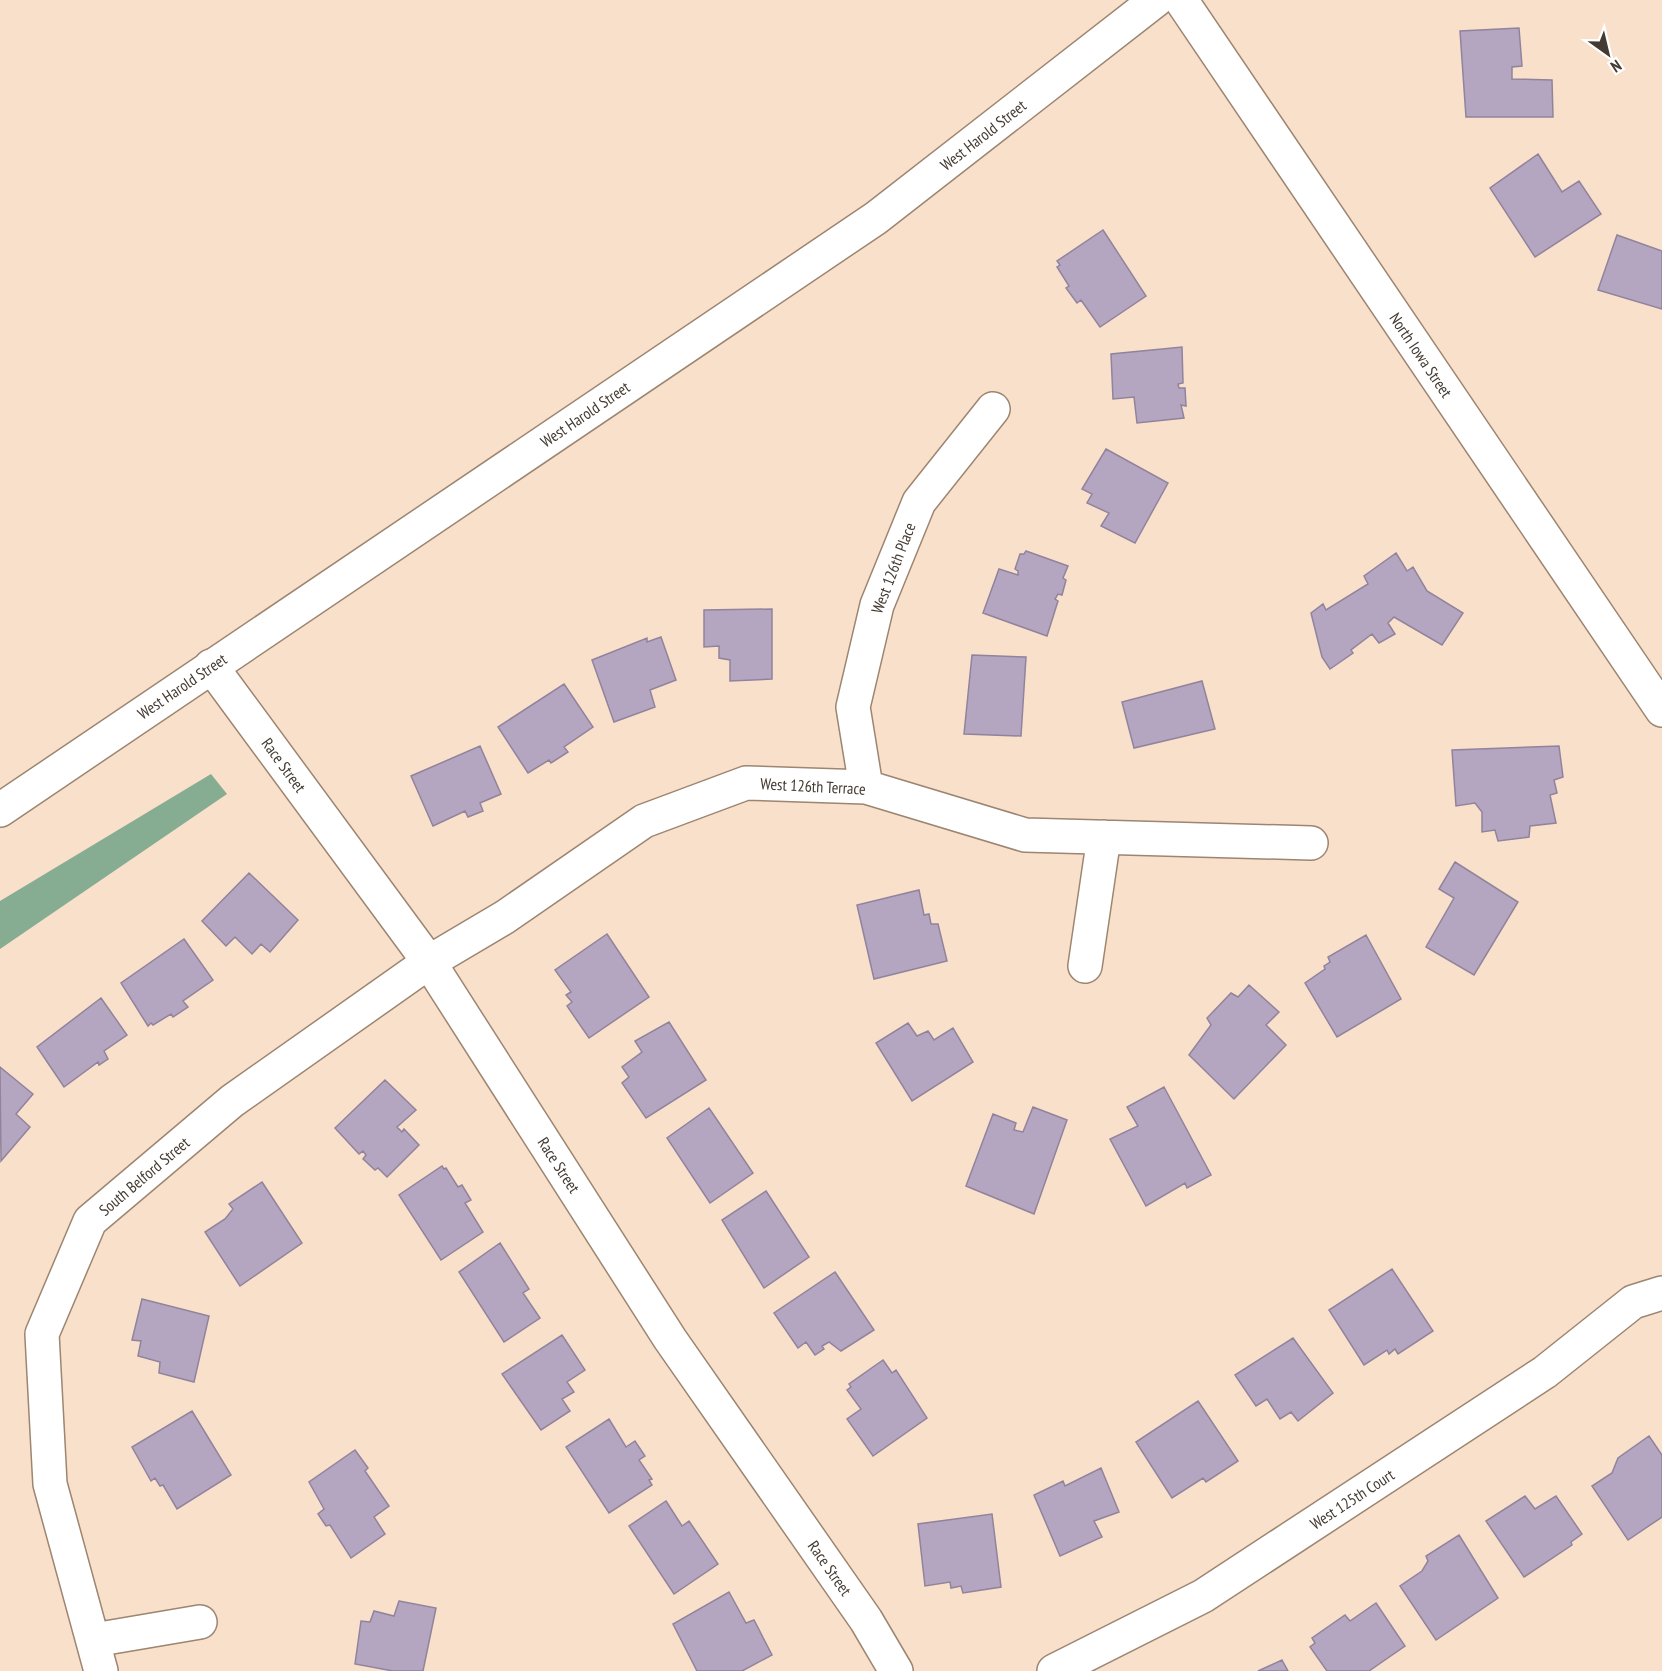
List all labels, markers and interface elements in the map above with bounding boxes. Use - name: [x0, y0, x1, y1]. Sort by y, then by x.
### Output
- north arrow: [1578, 24, 1638, 84]
- text: N: [1607, 56, 1626, 77]
- street label: West Harold Street: [936, 95, 1030, 175]
- street label: North Iowa Street: [1385, 309, 1457, 402]
- street label: West Harold Street: [537, 376, 634, 451]
- street label: West 126th Place: [866, 520, 920, 616]
- street label: West Harold Street: [134, 648, 231, 723]
- street label: Race Street: [258, 734, 311, 797]
- street label: West 126th Terrace: [760, 773, 866, 799]
- street label: South Belford Street: [95, 1132, 194, 1220]
- street label: Race Street: [534, 1133, 585, 1197]
- street label: West 125th Court: [1306, 1464, 1398, 1534]
- street label: Race Street: [804, 1537, 856, 1600]

